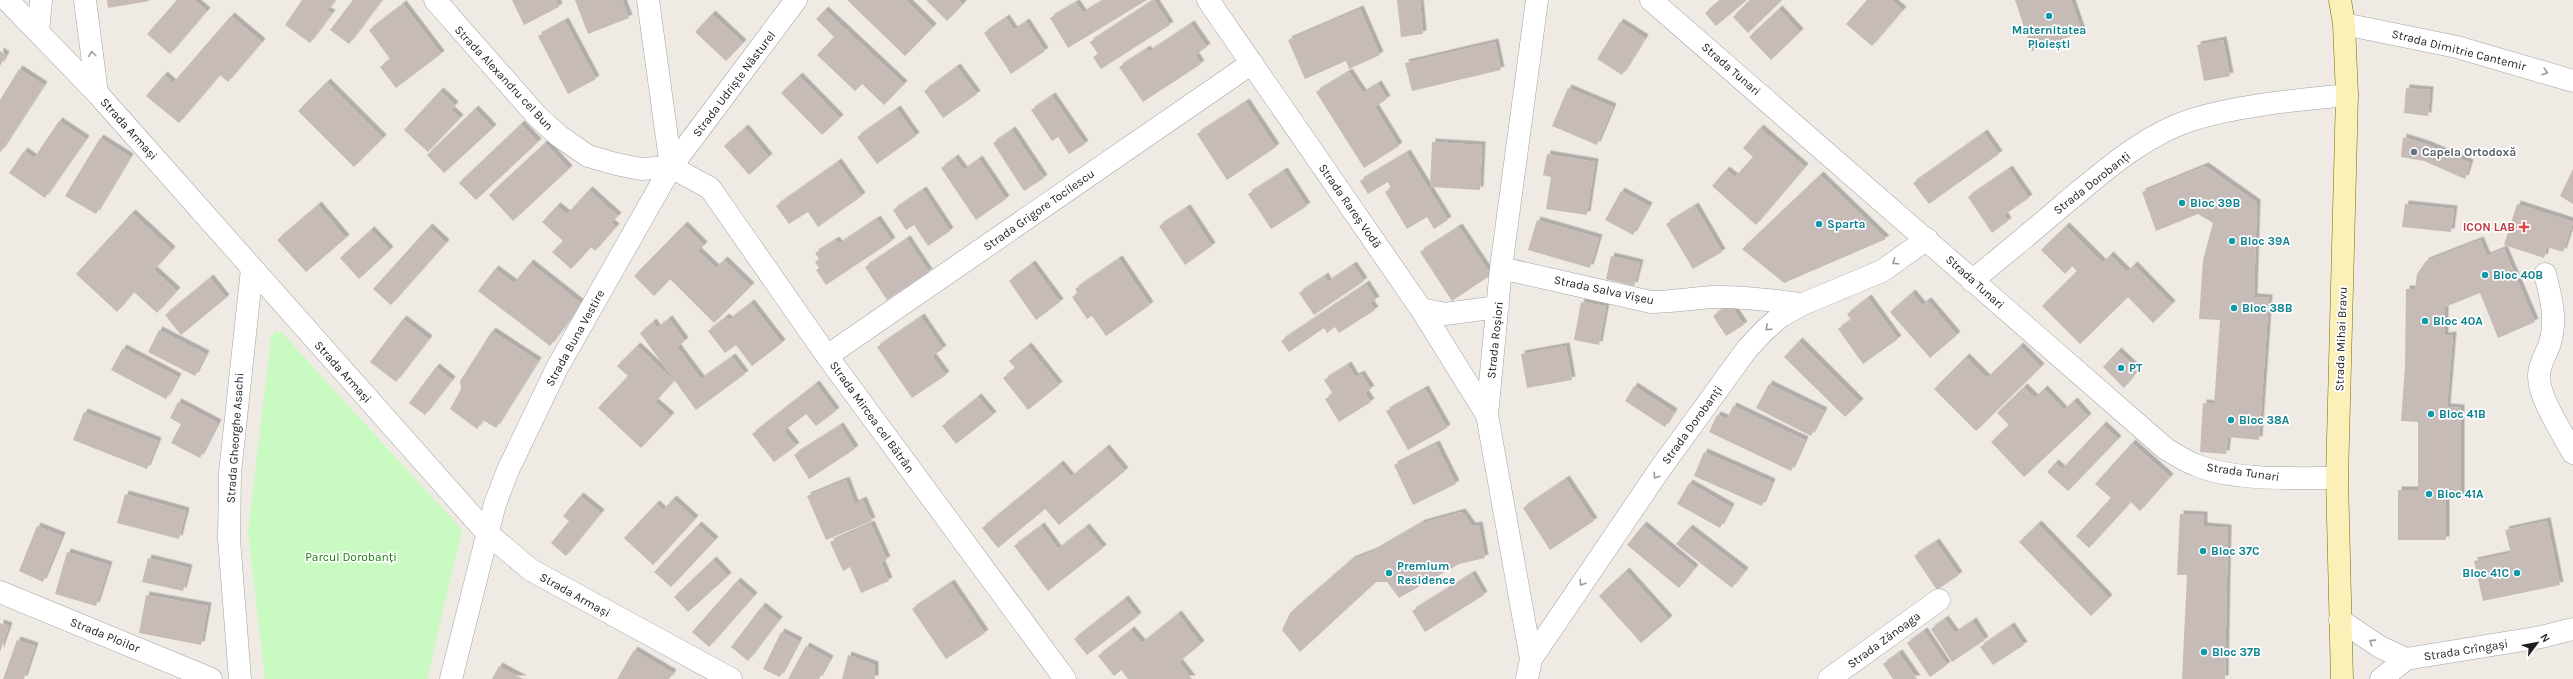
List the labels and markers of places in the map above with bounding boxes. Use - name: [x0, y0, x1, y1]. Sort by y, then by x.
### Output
- marker: Maternitatea Ploiești: [2044, 11, 2054, 21]
- place label: Maternitatea Ploiești: [2012, 23, 2086, 51]
- place label: Capela Ortodoxă: [2422, 145, 2516, 159]
- marker: Capela Ortodoxă: [2409, 147, 2419, 157]
- place label: Bloc 39B: [2190, 196, 2240, 210]
- marker: Bloc 39B: [2177, 198, 2187, 208]
- place label: Sparta: [1827, 217, 1865, 231]
- marker: Sparta: [1814, 219, 1824, 229]
- place label: ICON LAB: [2463, 220, 2515, 234]
- marker: ICON LAB: [2518, 221, 2530, 233]
- place label: Bloc 39A: [2240, 234, 2290, 248]
- marker: Bloc 39A: [2227, 236, 2237, 246]
- place label: Bloc 40B: [2493, 268, 2543, 282]
- marker: Bloc 40B: [2480, 270, 2490, 280]
- place label: Bloc 38B: [2242, 301, 2293, 315]
- marker: Bloc 38B: [2229, 303, 2239, 313]
- place label: Bloc 40A: [2433, 314, 2483, 328]
- marker: Bloc 40A: [2420, 316, 2430, 326]
- place label: PT: [2129, 361, 2143, 375]
- marker: PT: [2116, 363, 2126, 373]
- place label: Bloc 41B: [2439, 407, 2486, 421]
- marker: Bloc 41B: [2426, 409, 2436, 419]
- place label: Bloc 38A: [2239, 413, 2290, 427]
- marker: Bloc 38A: [2226, 415, 2236, 425]
- place label: Bloc 41A: [2437, 487, 2484, 501]
- marker: Bloc 41A: [2424, 489, 2434, 499]
- place label: Bloc 37C: [2211, 544, 2260, 558]
- marker: Bloc 37C: [2198, 546, 2208, 556]
- place label: Premium Residence: [1397, 559, 1455, 587]
- place label: Bloc 41C: [2462, 566, 2509, 580]
- marker: Premium Residence: [1384, 568, 1394, 578]
- marker: Bloc 41C: [2512, 568, 2522, 578]
- place label: Bloc 37B: [2212, 645, 2261, 659]
- marker: Bloc 37B: [2199, 647, 2209, 657]

